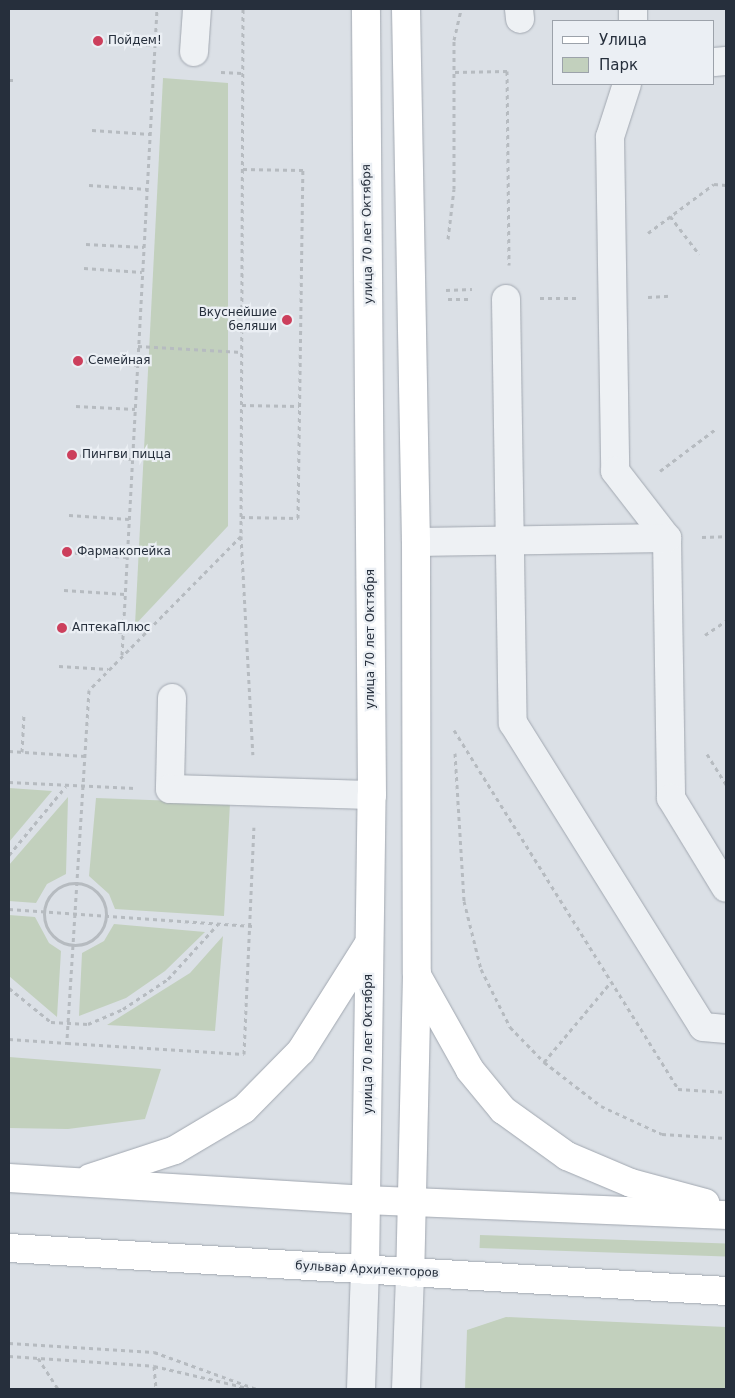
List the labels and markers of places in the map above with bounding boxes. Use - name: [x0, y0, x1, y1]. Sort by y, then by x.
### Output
- place label: Пойдем!: [108, 34, 162, 48]
- marker: Пойдем!: [92, 35, 104, 47]
- place label: Вкуснейшие беляши: [199, 306, 277, 334]
- marker: Вкуснейшие беляши: [281, 314, 293, 326]
- place label: Семейная: [88, 354, 150, 368]
- marker: Семейная: [72, 355, 84, 367]
- place label: Пингви пицца: [82, 448, 171, 462]
- marker: Пингви пицца: [66, 449, 78, 461]
- place label: Фармакопейка: [77, 545, 171, 559]
- marker: Фармакопейка: [61, 546, 73, 558]
- place label: АптекаПлюс: [72, 621, 150, 635]
- marker: АптекаПлюс: [56, 622, 68, 634]

